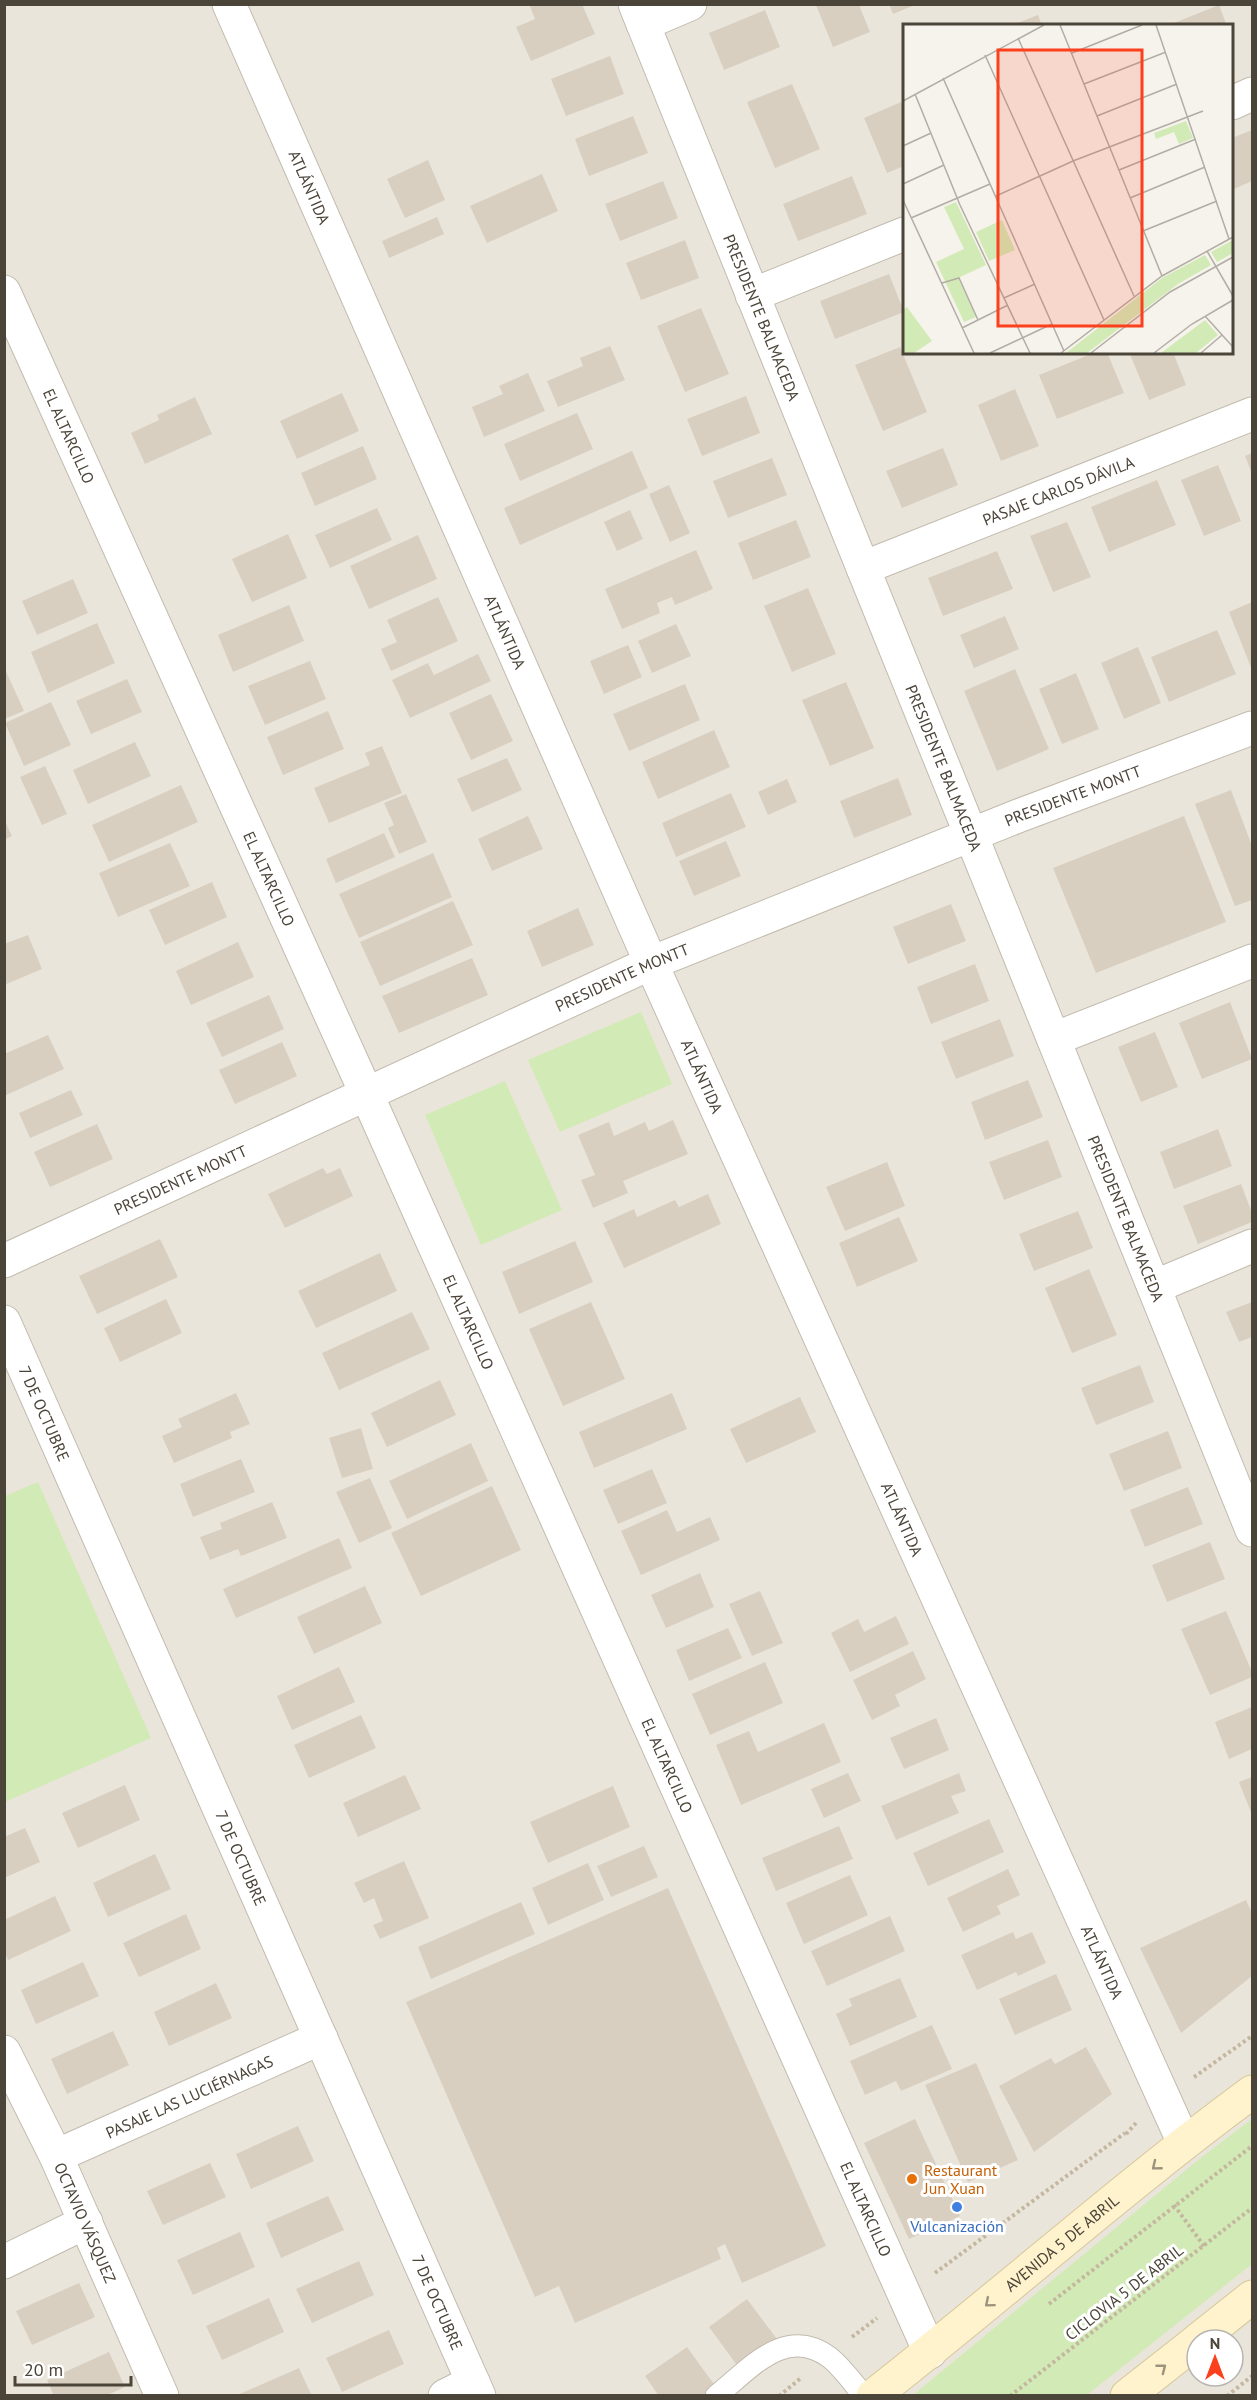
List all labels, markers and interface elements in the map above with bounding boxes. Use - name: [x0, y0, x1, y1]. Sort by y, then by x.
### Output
- inset map: [903, 24, 1233, 354]
- street label: ATLÁNTIDA: [285, 147, 335, 228]
- street label: PRESIDENTE BALMACEDA: [719, 231, 804, 404]
- street label: EL ALTARCILLO: [39, 385, 99, 487]
- street label: PASAJE CARLOS DÁVILA: [980, 451, 1138, 530]
- street label: ATLÁNTIDA: [480, 592, 531, 673]
- street label: PRESIDENTE BALMACEDA: [901, 682, 987, 855]
- street label: PRESIDENTE MONTT: [1001, 761, 1144, 830]
- street label: EL ALTARCILLO: [239, 828, 299, 929]
- street label: PRESIDENTE MONTT: [552, 939, 692, 1016]
- street label: ATLÁNTIDA: [677, 1036, 728, 1117]
- street label: PRESIDENTE BALMACEDA: [1083, 1132, 1169, 1305]
- street label: PRESIDENTE MONTT: [110, 1141, 250, 1219]
- street label: EL ALTARCILLO: [439, 1271, 499, 1373]
- street label: 7 DE OCTUBRE: [15, 1363, 74, 1464]
- street label: ATLÁNTIDA: [877, 1479, 928, 1560]
- street label: EL ALTARCILLO: [637, 1715, 697, 1816]
- street label: 7 DE OCTUBRE: [211, 1807, 271, 1909]
- street label: ATLÁNTIDA: [1077, 1922, 1128, 2003]
- street label: PASAJE LAS LUCIÉRNAGAS: [103, 2051, 276, 2143]
- one-way arrow: [1152, 2158, 1163, 2169]
- street label: OCTAVIO VÁSQUEZ: [50, 2159, 121, 2286]
- street label: EL ALTARCILLO: [836, 2159, 896, 2260]
- place label: Restaurant Jun Xuan: [923, 2160, 998, 2198]
- marker: Restaurant Jun Xuan: [905, 2172, 919, 2186]
- street label: AVENIDA 5 DE ABRIL: [1000, 2190, 1123, 2296]
- marker: Vulcanización: [950, 2200, 964, 2214]
- place label: Vulcanización: [909, 2216, 1004, 2236]
- street label: CICLOVIA 5 DE ABRIL: [1061, 2240, 1187, 2344]
- street label: 7 DE OCTUBRE: [408, 2252, 467, 2353]
- one-way arrow: [985, 2296, 996, 2307]
- north arrow: [1185, 2328, 1245, 2388]
- text: N: [1210, 2333, 1220, 2353]
- scale bar: [15, 2349, 130, 2387]
- text: 20 m: [24, 2358, 63, 2381]
- one-way arrow: [1155, 2365, 1166, 2376]

